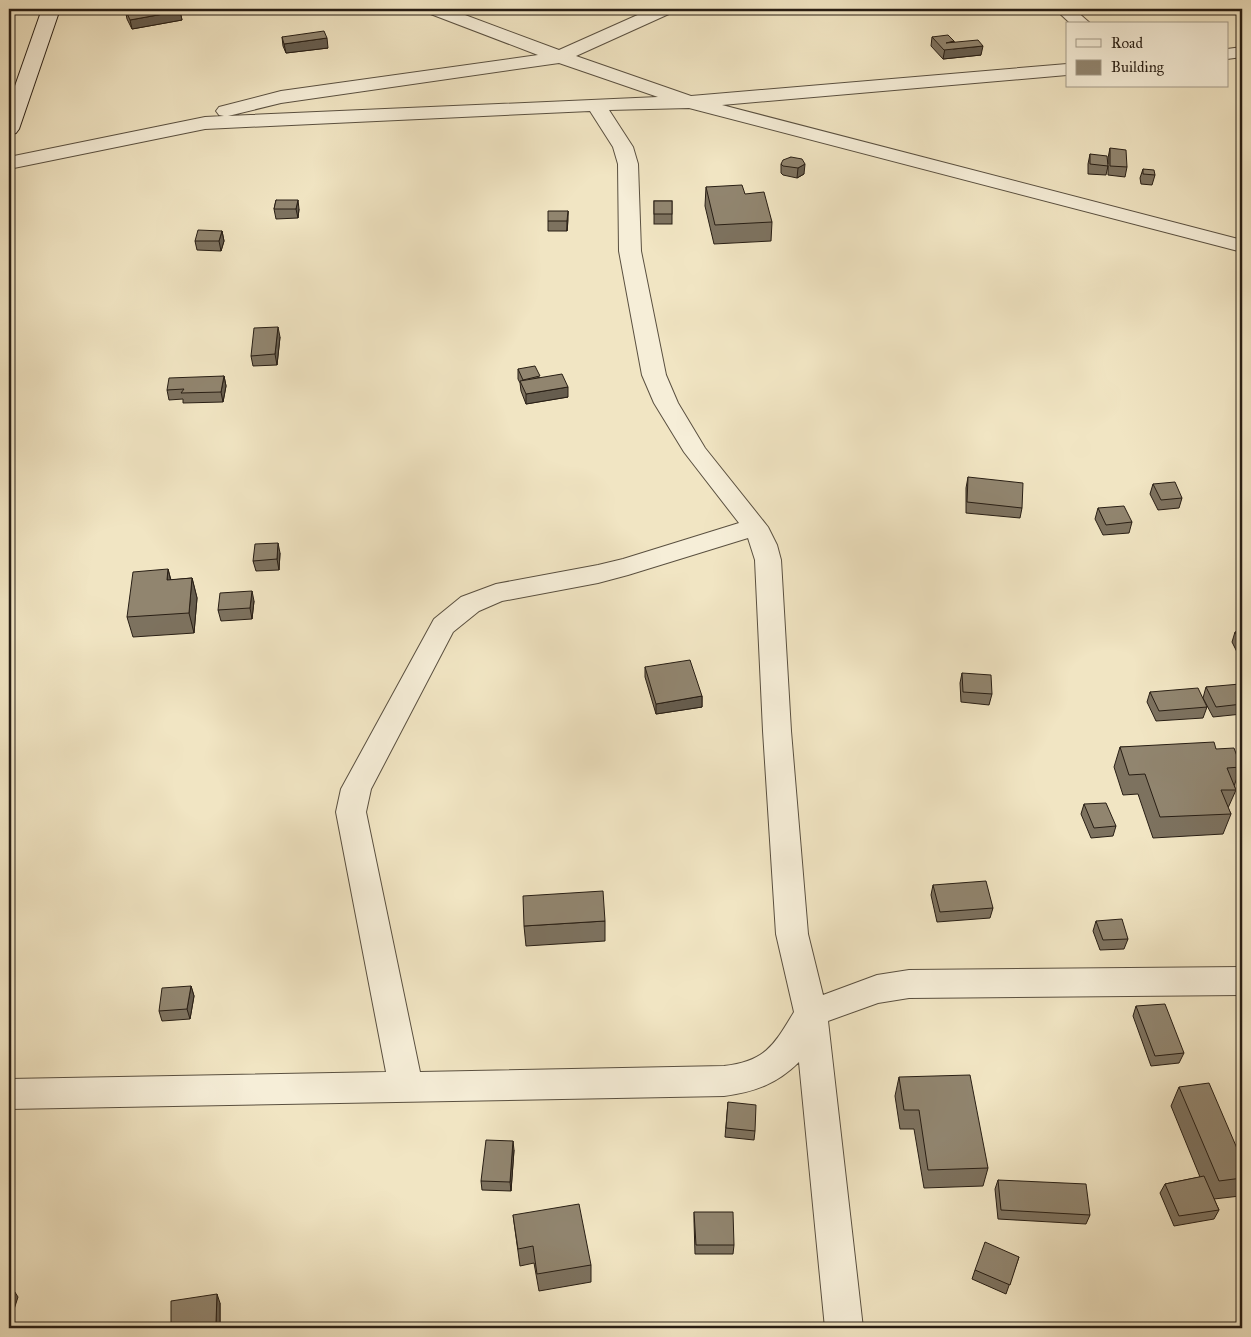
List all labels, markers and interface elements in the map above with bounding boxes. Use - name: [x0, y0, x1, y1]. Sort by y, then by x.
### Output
- legend: [1066, 22, 1228, 88]
- text: Road: [1111, 34, 1143, 52]
- text: Building: [1111, 58, 1165, 76]

